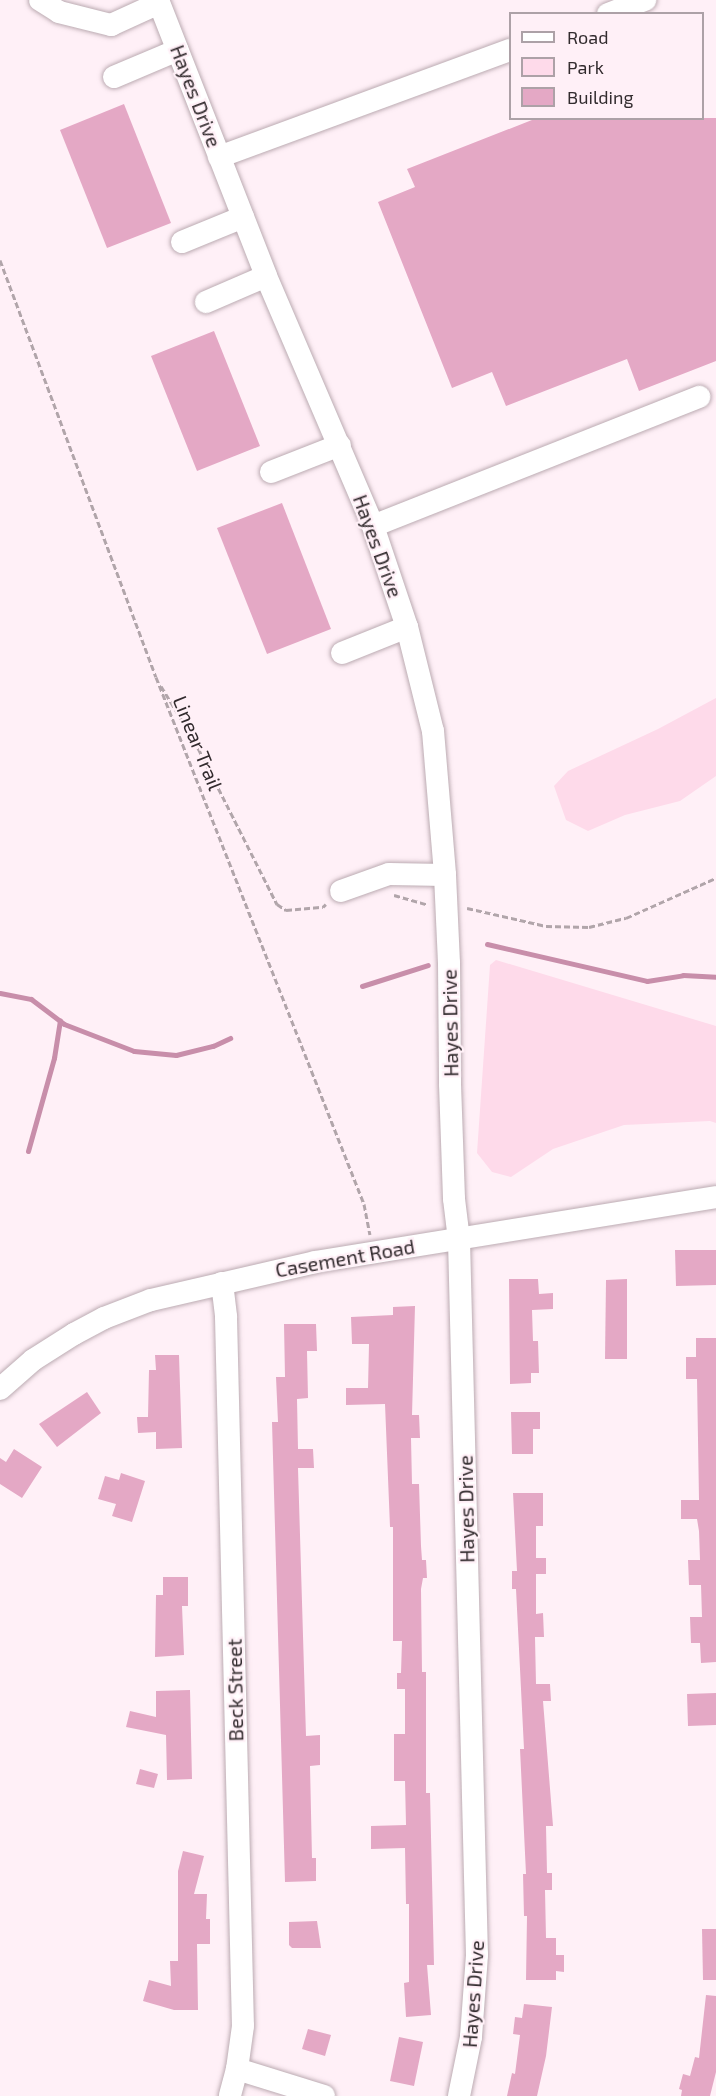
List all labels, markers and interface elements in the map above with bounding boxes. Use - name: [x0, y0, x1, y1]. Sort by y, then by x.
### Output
- legend: [509, 12, 704, 120]
- text: Road: [567, 26, 608, 48]
- street label: Hayes Drive: [166, 41, 226, 151]
- text: Park: [567, 56, 604, 78]
- text: Building: [567, 86, 634, 108]
- street label: Hayes Drive: [348, 491, 408, 601]
- street label: Linear Trail: [168, 692, 228, 794]
- street label: Hayes Drive: [437, 969, 463, 1077]
- street label: Casement Road: [273, 1234, 417, 1282]
- street label: Hayes Drive: [453, 1455, 479, 1563]
- street label: Beck Street: [222, 1638, 248, 1742]
- street label: Hayes Drive: [457, 1939, 489, 2049]

